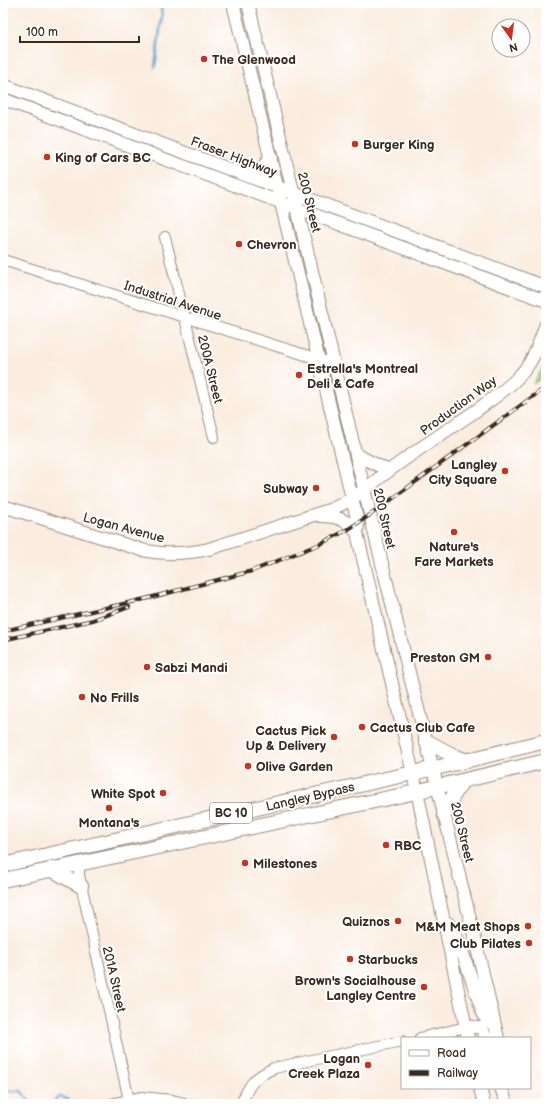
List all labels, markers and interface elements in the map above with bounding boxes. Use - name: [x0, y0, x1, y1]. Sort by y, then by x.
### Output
- scale bar: [20, 18, 139, 44]
- north arrow: [491, 18, 531, 58]
- text: 100 m: [26, 25, 58, 40]
- text: N: [508, 40, 519, 55]
- place label: The Glenwood: [212, 52, 296, 68]
- marker: The Glenwood: [199, 54, 209, 64]
- street label: Fraser Highway: [188, 133, 279, 181]
- place label: Burger King: [363, 137, 434, 153]
- marker: Burger King: [350, 139, 360, 149]
- place label: King of Cars BC: [55, 150, 151, 166]
- marker: King of Cars BC: [42, 152, 52, 162]
- street label: 200 Street: [294, 170, 324, 234]
- place label: Chevron: [247, 237, 297, 253]
- marker: Chevron: [234, 239, 244, 249]
- street label: Industrial Avenue: [122, 278, 224, 324]
- street label: 200A Street: [194, 333, 226, 405]
- place label: Estrella's Montreal Deli & Cafe: [307, 361, 418, 392]
- marker: Estrella's Montreal Deli & Cafe: [294, 370, 304, 380]
- street label: Production Way: [417, 373, 500, 439]
- place label: Langley City Square: [429, 457, 498, 488]
- marker: Langley City Square: [500, 466, 510, 476]
- place label: Subway: [263, 481, 308, 497]
- marker: Subway: [311, 483, 321, 493]
- street label: 200 Street: [369, 486, 399, 550]
- street label: Logan Avenue: [81, 509, 167, 547]
- marker: Nature's Fare Markets: [449, 527, 459, 537]
- place label: Nature's Fare Markets: [414, 539, 494, 570]
- place label: Preston GM: [410, 650, 480, 666]
- marker: Preston GM: [483, 652, 493, 662]
- place label: Sabzi Mandi: [155, 660, 228, 676]
- marker: Sabzi Mandi: [142, 662, 152, 672]
- place label: No Frills: [90, 690, 139, 706]
- marker: No Frills: [77, 692, 87, 702]
- place label: Cactus Club Cafe: [370, 720, 475, 736]
- marker: Cactus Club Cafe: [357, 722, 367, 732]
- place label: Cactus Pick Up & Delivery: [246, 723, 326, 754]
- marker: Cactus Pick Up & Delivery: [329, 732, 339, 742]
- place label: Olive Garden: [256, 759, 333, 775]
- marker: Olive Garden: [243, 761, 253, 771]
- street label: Langley Bypass: [264, 779, 357, 815]
- place label: White Spot: [91, 786, 156, 802]
- marker: White Spot: [158, 788, 168, 798]
- street label: 200 Street: [447, 800, 477, 864]
- marker: Montana's: [104, 803, 114, 813]
- road number: BC 10: [210, 803, 252, 823]
- place label: Montana's: [79, 815, 140, 831]
- place label: RBC: [394, 838, 421, 854]
- marker: RBC: [381, 840, 391, 850]
- place label: Milestones: [253, 856, 317, 872]
- marker: Milestones: [240, 858, 250, 868]
- place label: Quiznos: [342, 914, 390, 930]
- marker: Quiznos: [393, 916, 403, 926]
- place label: M&M Meat Shops: [415, 919, 520, 935]
- marker: M&M Meat Shops: [523, 921, 533, 931]
- place label: Club Pilates: [450, 936, 521, 952]
- marker: Club Pilates: [524, 938, 534, 948]
- street label: 201A Street: [99, 945, 129, 1014]
- place label: Starbucks: [358, 952, 418, 968]
- marker: Starbucks: [345, 954, 355, 964]
- place label: Brown's Socialhouse Langley Centre: [294, 973, 417, 1004]
- marker: Brown's Socialhouse Langley Centre: [419, 982, 429, 992]
- legend: [401, 1037, 531, 1089]
- text: Road: [437, 1046, 466, 1061]
- place label: Logan Creek Plaza: [288, 1051, 360, 1082]
- marker: Logan Creek Plaza: [363, 1060, 373, 1070]
- text: Railway: [437, 1066, 479, 1081]

